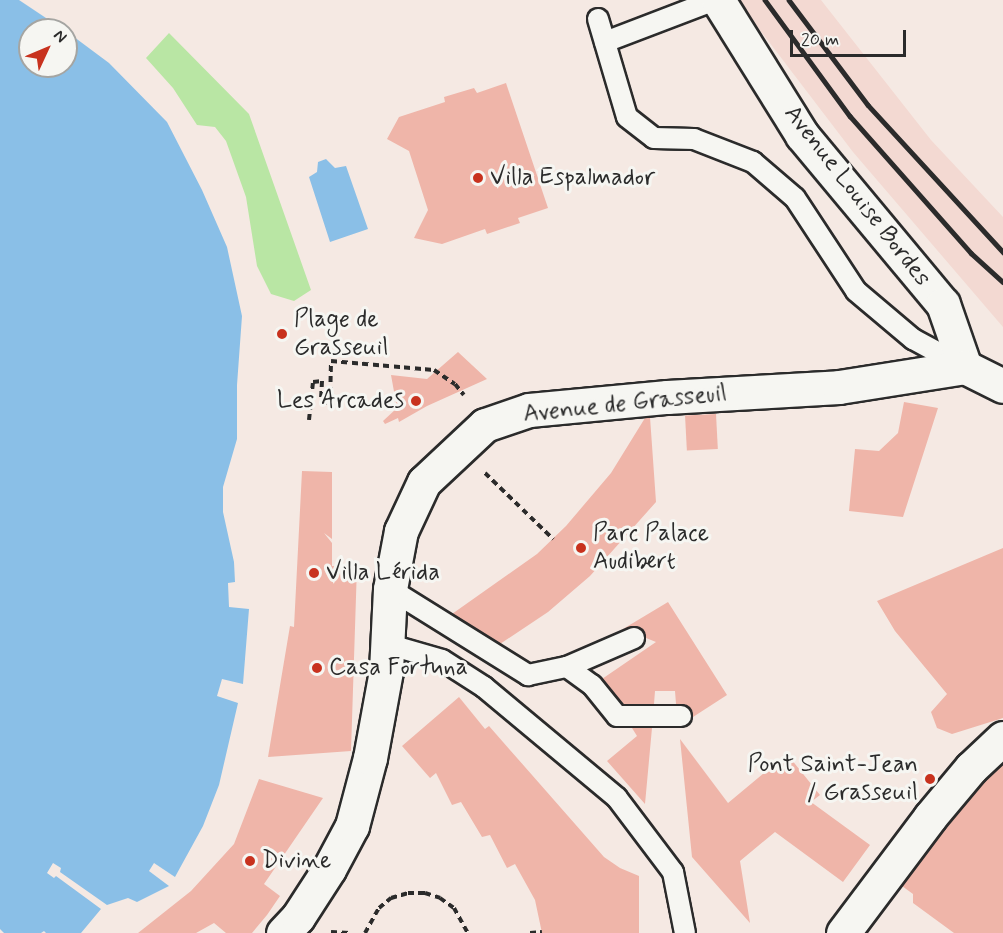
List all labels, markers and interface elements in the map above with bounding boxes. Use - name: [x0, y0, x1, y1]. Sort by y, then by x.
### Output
- north arrow: [18, 18, 78, 78]
- scale bar: [793, 18, 908, 56]
- text: N: [49, 25, 71, 48]
- text: 20 m: [801, 28, 839, 52]
- street label: Avenue Louise Bordes: [778, 101, 936, 291]
- place label: Villa Espalmador: [490, 164, 658, 192]
- marker: Villa Espalmador: [471, 171, 485, 185]
- place label: Plage de Grasseuil: [294, 306, 389, 362]
- marker: Plage de Grasseuil: [275, 327, 289, 341]
- street label: Avenue de Grasseuil: [521, 379, 729, 429]
- place label: Les Arcades: [277, 387, 404, 415]
- marker: Les Arcades: [409, 394, 423, 408]
- place label: Parc Palace Audibert: [593, 520, 709, 576]
- marker: Parc Palace Audibert: [574, 541, 588, 555]
- place label: Villa Lérida: [326, 559, 440, 587]
- marker: Villa Lérida: [307, 566, 321, 580]
- place label: Casa Fortuna: [329, 654, 468, 682]
- marker: Casa Fortuna: [310, 661, 324, 675]
- place label: Pont Saint-Jean / Grasseuil: [748, 751, 918, 807]
- marker: Pont Saint-Jean / Grasseuil: [923, 772, 937, 786]
- place label: Divine: [262, 847, 331, 875]
- marker: Divine: [243, 854, 257, 868]

